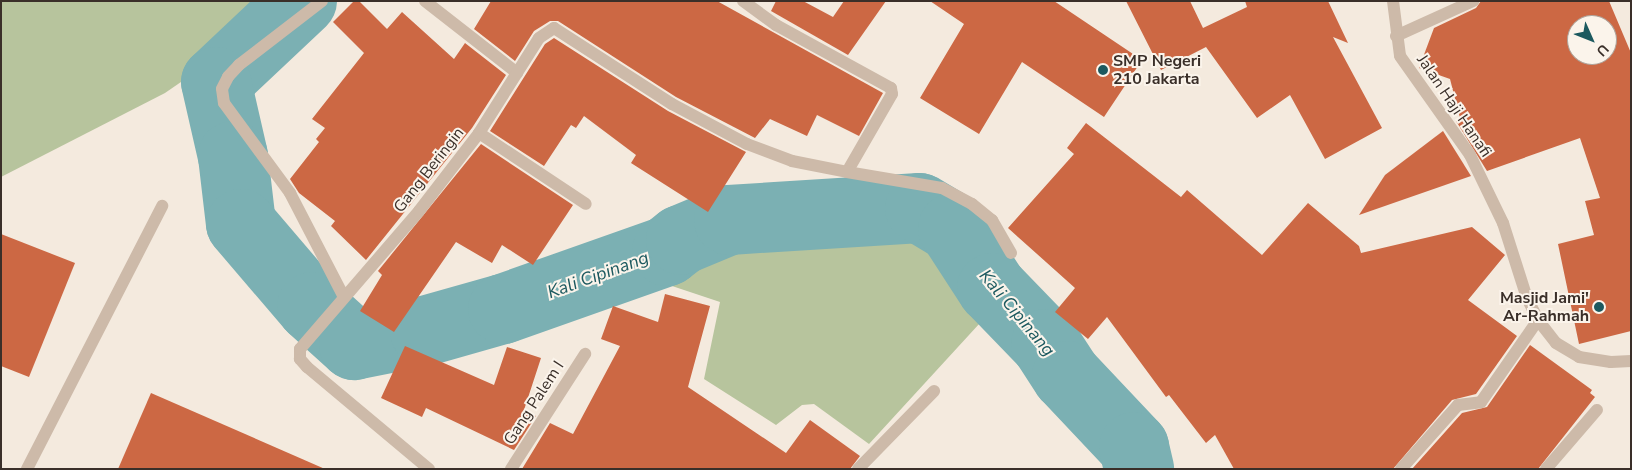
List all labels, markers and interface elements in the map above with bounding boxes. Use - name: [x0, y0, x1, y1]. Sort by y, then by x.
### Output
- north arrow: [1567, 15, 1617, 65]
- text: U: [1592, 40, 1613, 60]
- place label: SMP Negeri 210 Jakarta: [1113, 51, 1201, 89]
- street label: Jalan Haji Hanafi: [1413, 51, 1495, 161]
- marker: SMP Negeri 210 Jakarta: [1097, 64, 1109, 76]
- street label: Gang Beringin: [390, 124, 468, 216]
- water label: Kali Cipinang: [544, 247, 652, 303]
- water label: Kali Cipinang: [975, 265, 1059, 361]
- place label: Masjid Jami' Ar-Rahmah: [1500, 288, 1589, 326]
- marker: Masjid Jami' Ar-Rahmah: [1593, 301, 1605, 313]
- street label: Gang Palem I: [500, 358, 568, 448]

